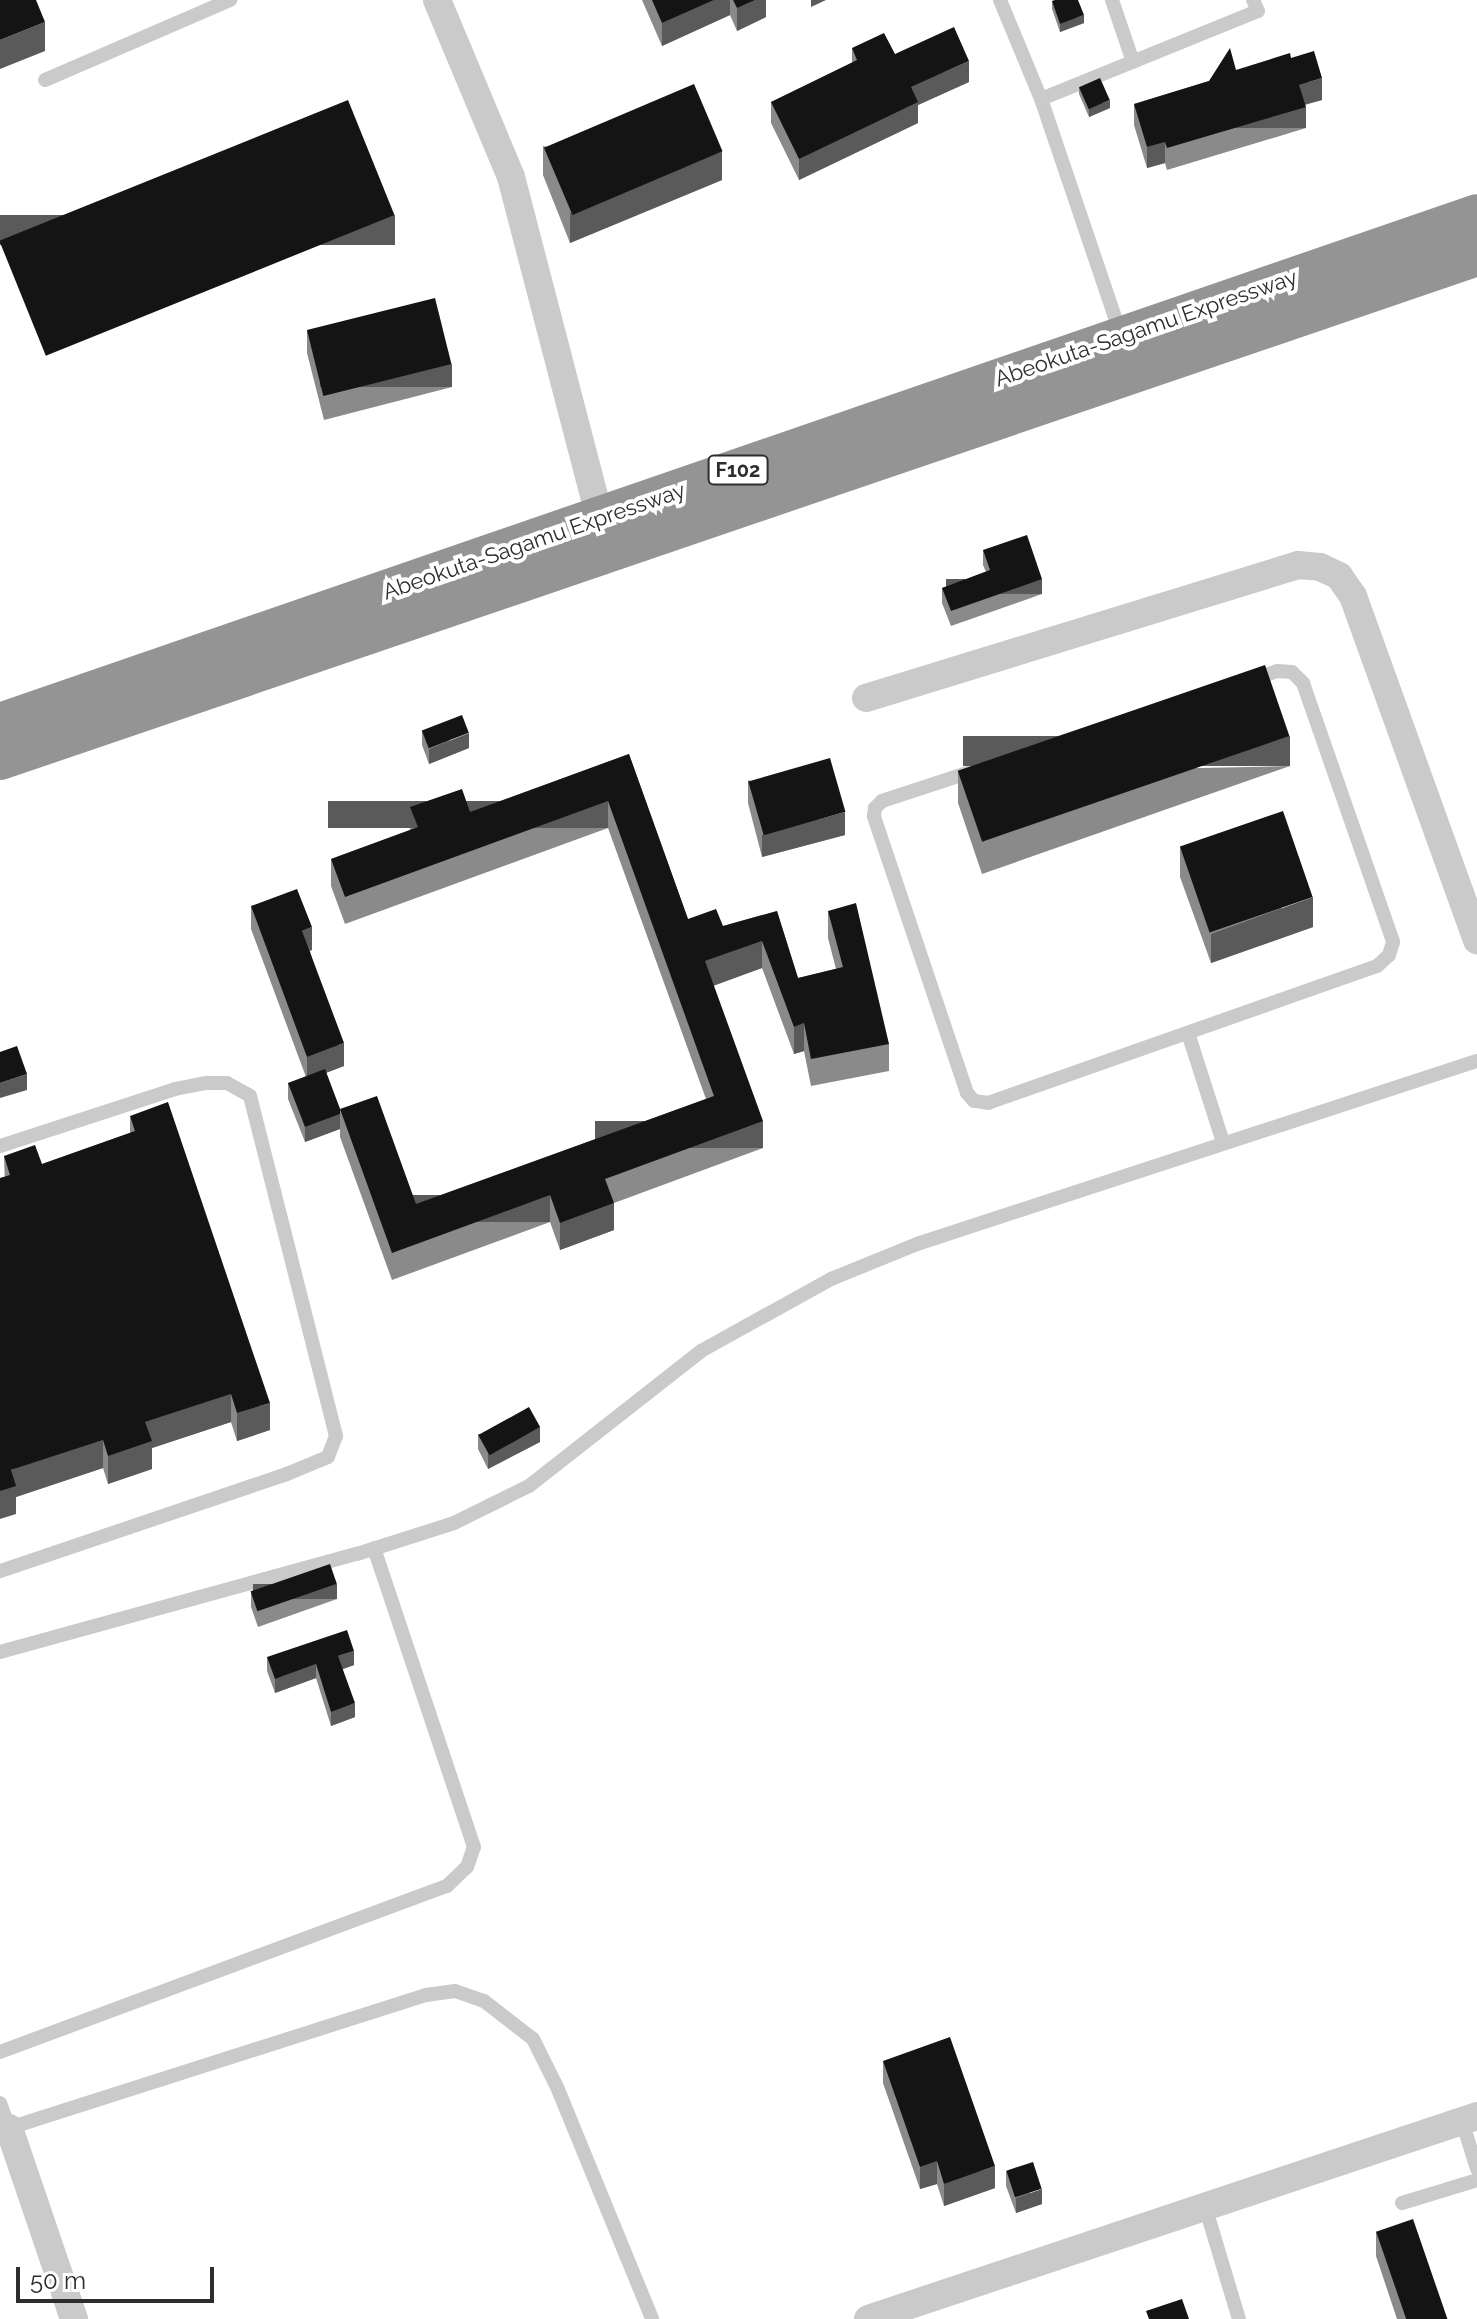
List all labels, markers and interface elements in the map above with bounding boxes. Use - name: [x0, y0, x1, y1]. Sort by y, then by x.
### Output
- street label: Abeokuta-Sagamu Expressway: [991, 264, 1301, 392]
- road number: F102: [706, 454, 770, 486]
- street label: Abeokuta-Sagamu Expressway: [379, 477, 689, 605]
- scale bar: [20, 2251, 218, 2301]
- text: 50 m: [30, 2266, 86, 2295]

